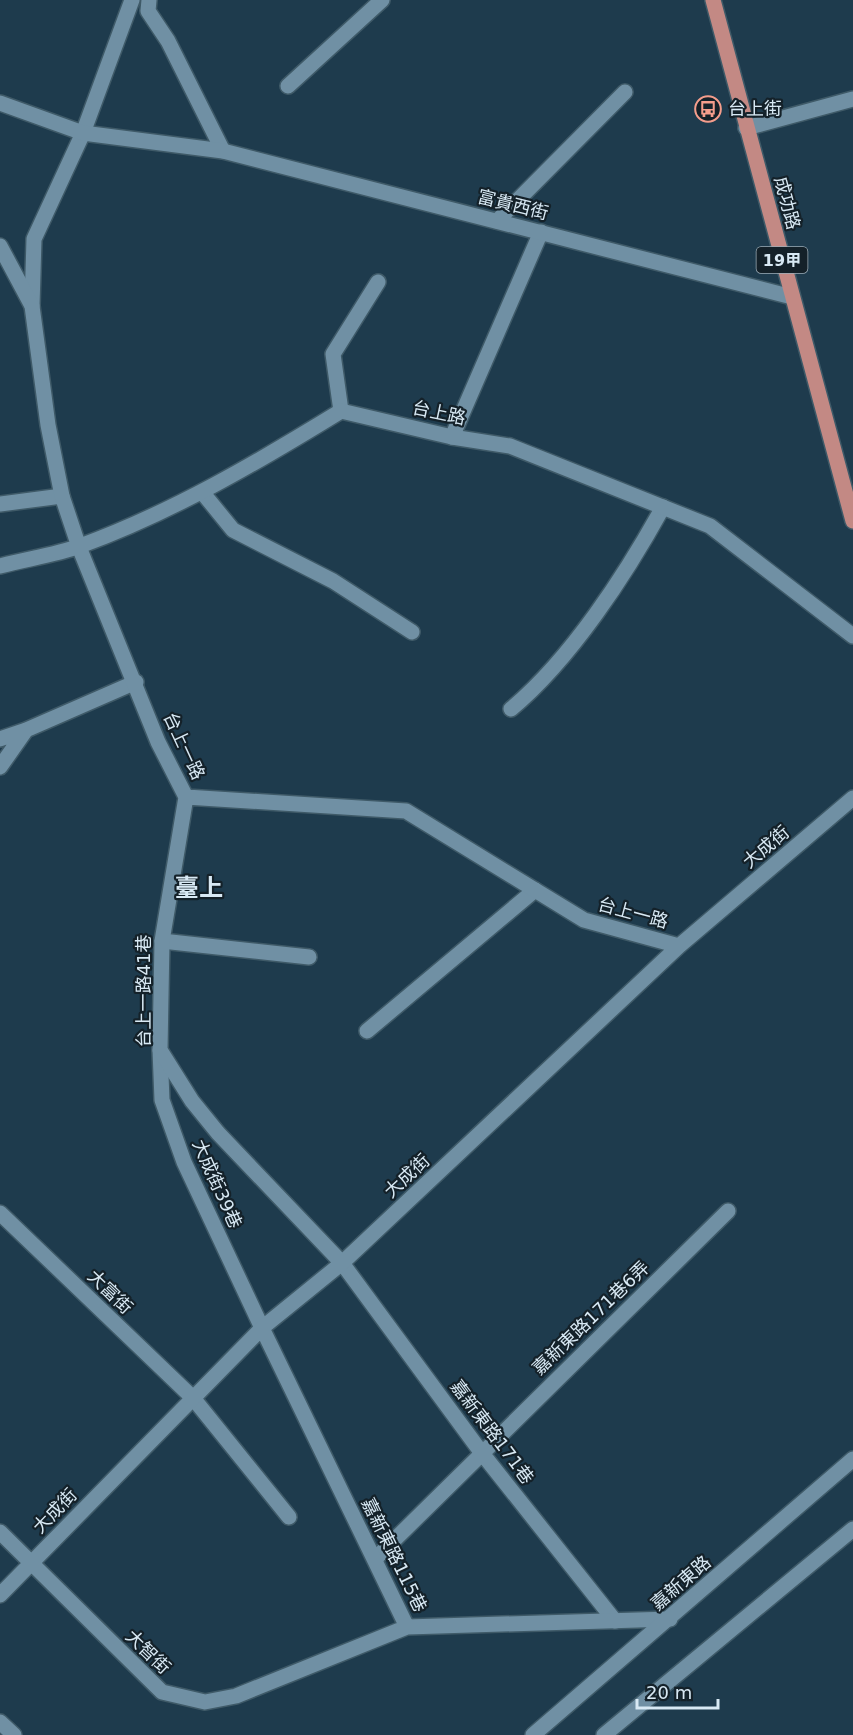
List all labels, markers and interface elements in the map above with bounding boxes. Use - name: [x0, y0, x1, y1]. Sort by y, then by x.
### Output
- bus stop icon: 台上街: [693, 94, 723, 124]
- place label: 台上街: [728, 98, 782, 119]
- street label: 成功路: [770, 174, 805, 232]
- street label: 富貴西街: [476, 186, 551, 223]
- road number: 19甲: [756, 247, 808, 273]
- street label: 台上路: [411, 397, 468, 428]
- street label: 台上一路: [160, 709, 209, 783]
- street label: 大成街: [738, 821, 793, 872]
- district label: 臺上: [175, 874, 223, 902]
- street label: 台上一路: [596, 893, 671, 932]
- street label: 台上一路41巷: [133, 935, 154, 1047]
- street label: 大成街39巷: [189, 1136, 246, 1231]
- street label: 大成街: [380, 1150, 434, 1202]
- street label: 嘉新東路171巷6弄: [528, 1257, 653, 1379]
- street label: 大富街: [84, 1265, 137, 1318]
- street label: 嘉新東路171巷: [447, 1376, 538, 1488]
- street label: 大成街: [28, 1484, 81, 1537]
- street label: 嘉新東路115巷: [358, 1494, 431, 1615]
- street label: 嘉新東路: [647, 1551, 715, 1614]
- street label: 大智街: [122, 1625, 175, 1678]
- scale bar: [637, 1672, 718, 1710]
- text: 20 m: [646, 1682, 692, 1703]

